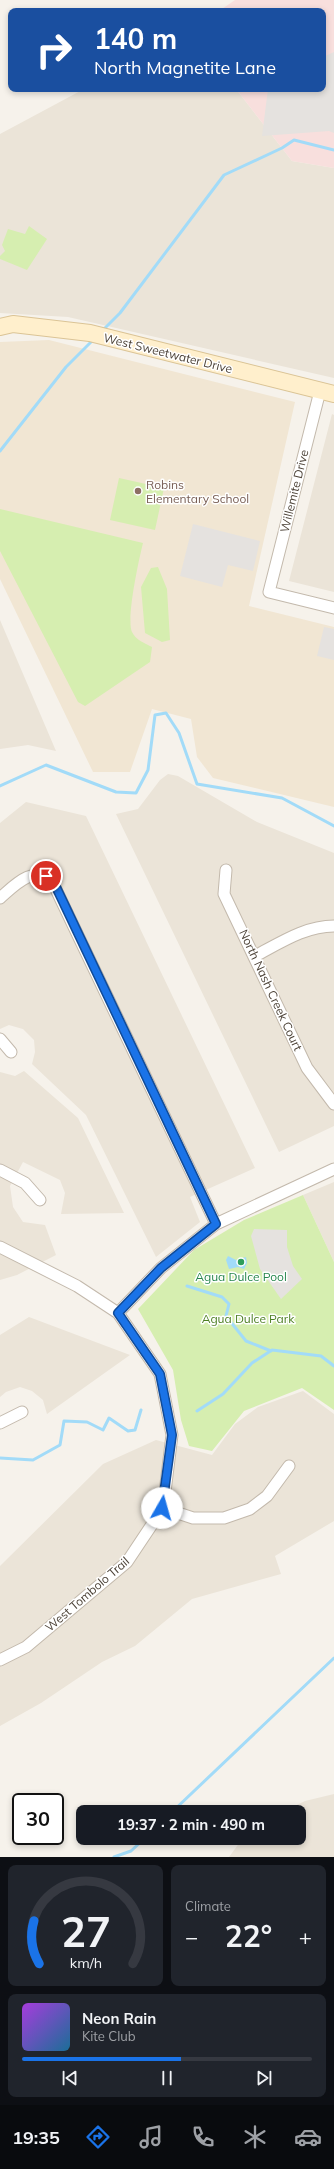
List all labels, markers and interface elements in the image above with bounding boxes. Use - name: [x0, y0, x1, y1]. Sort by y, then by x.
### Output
- text: 140 m: [94, 21, 177, 56]
- icon: right: [28, 24, 80, 76]
- text: North Magnetite Lane: [94, 56, 276, 79]
- street label: West Sweetwater Drive: [102, 330, 234, 376]
- street label: Willemite Drive: [276, 448, 312, 534]
- place label: Robins Elementary School: [146, 477, 249, 506]
- marker: Robins Elementary School: [133, 486, 143, 496]
- pin: [29, 859, 63, 893]
- icon: arrive: [35, 865, 57, 887]
- street label: North Nash Creek Court: [236, 927, 306, 1053]
- marker: Agua Dulce Pool: [236, 1257, 246, 1267]
- place label: Agua Dulce Pool: [195, 1269, 287, 1284]
- park label: Agua Dulce Park: [202, 1311, 295, 1326]
- position arrow: [141, 1487, 183, 1529]
- street label: West Tombolo Trail: [42, 1553, 132, 1635]
- speed limit sign: 30: [12, 1793, 64, 1845]
- text: 19:37 · 2 min · 490 m: [117, 1815, 265, 1834]
- text: Climate: [185, 1898, 231, 1914]
- text: 27: [61, 1904, 110, 1956]
- text: 22°: [225, 1917, 272, 1955]
- text: −: [185, 1923, 198, 1951]
- text: +: [299, 1923, 312, 1951]
- text: km/h: [69, 1953, 102, 1971]
- text: Neon Rain: [82, 2009, 156, 2028]
- text: Kite Club: [82, 2028, 136, 2044]
- icon: previous: [59, 2067, 81, 2089]
- icon: pause: [156, 2067, 178, 2089]
- icon: next: [253, 2067, 275, 2089]
- icon: directions: [84, 2123, 112, 2151]
- icon: music: [137, 2123, 165, 2151]
- icon: phone: [189, 2123, 217, 2151]
- icon: climate: [241, 2123, 269, 2151]
- icon: car: [294, 2123, 322, 2151]
- text: 19:35: [12, 2126, 60, 2149]

